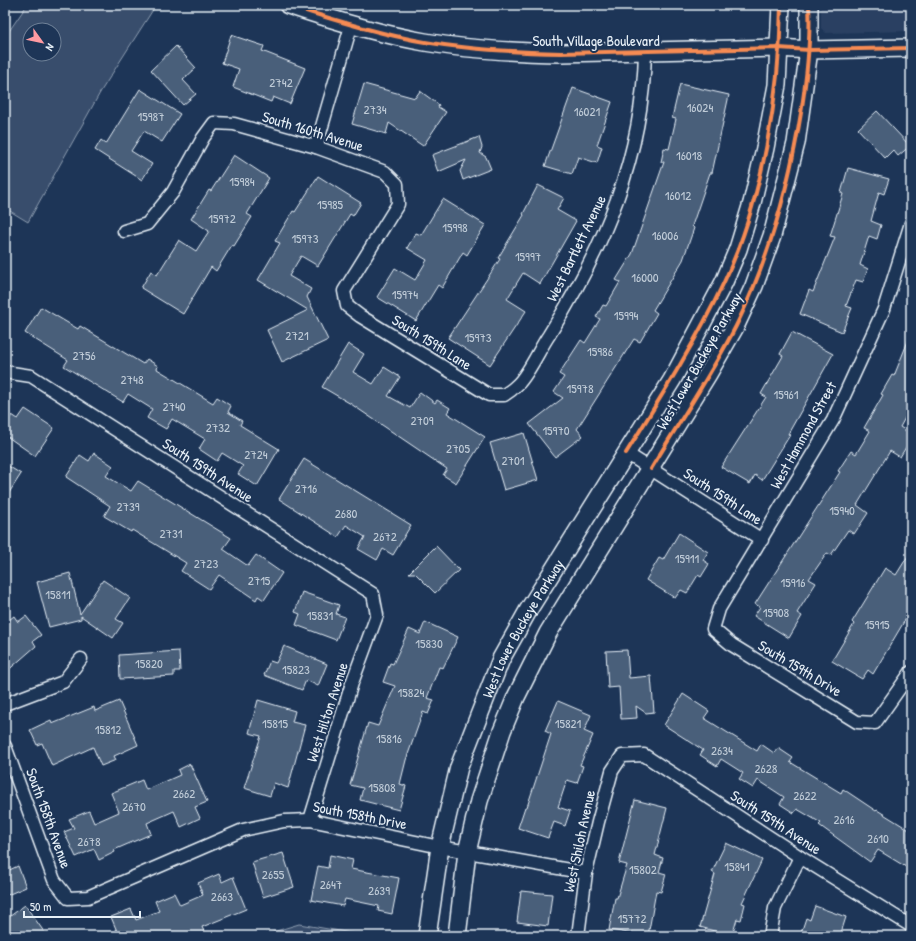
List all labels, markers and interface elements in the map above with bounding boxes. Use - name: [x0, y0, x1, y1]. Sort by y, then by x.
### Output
- north arrow: [22, 22, 62, 62]
- street label: South Village Boulevard: [532, 30, 660, 51]
- text: N: [43, 41, 58, 54]
- house number: 2742: [269, 73, 293, 91]
- house number: 16024: [687, 98, 713, 116]
- house number: 2734: [363, 100, 387, 118]
- house number: 16021: [574, 102, 601, 120]
- street label: South 160th Avenue: [260, 106, 366, 156]
- house number: 15987: [137, 107, 165, 125]
- house number: 16018: [676, 146, 702, 164]
- house number: 15984: [229, 172, 255, 190]
- house number: 16012: [665, 186, 691, 204]
- street label: West Bartlett Avenue: [541, 191, 611, 305]
- house number: 15985: [317, 195, 344, 213]
- house number: 15972: [208, 209, 236, 227]
- house number: 15998: [442, 218, 468, 236]
- house number: 16006: [652, 226, 678, 244]
- house number: 15973: [291, 229, 319, 247]
- house number: 15997: [515, 247, 541, 265]
- house number: 16000: [631, 268, 659, 286]
- house number: 15974: [392, 285, 418, 303]
- street label: West Lower Buckeye Parkway: [651, 289, 747, 433]
- house number: 15994: [614, 306, 638, 324]
- street label: South 159th Lane: [388, 309, 476, 375]
- house number: 2721: [285, 326, 309, 344]
- house number: 15973: [464, 328, 492, 346]
- house number: 15986: [587, 342, 613, 360]
- house number: 2756: [72, 346, 96, 364]
- house number: 2748: [120, 370, 144, 388]
- street label: West Hammond Street: [765, 377, 842, 493]
- house number: 15978: [566, 379, 594, 397]
- house number: 15961: [774, 385, 799, 403]
- house number: 2740: [162, 397, 186, 415]
- house number: 2709: [410, 411, 434, 429]
- house number: 2732: [206, 418, 230, 436]
- house number: 15970: [542, 421, 570, 439]
- street label: South 159th Avenue: [159, 433, 257, 507]
- house number: 2705: [446, 439, 470, 457]
- house number: 2724: [244, 445, 268, 463]
- house number: 2701: [501, 451, 525, 469]
- street label: South 159th Lane: [679, 463, 767, 529]
- house number: 2716: [295, 479, 317, 497]
- house number: 2739: [116, 497, 140, 515]
- house number: 15940: [829, 501, 855, 519]
- house number: 2680: [335, 504, 358, 522]
- house number: 2731: [159, 524, 183, 542]
- house number: 2672: [373, 527, 397, 545]
- house number: 15911: [675, 549, 699, 567]
- house number: 2723: [194, 554, 218, 572]
- street label: West Lower Buckeye Parkway: [476, 555, 568, 701]
- house number: 2715: [248, 571, 271, 589]
- house number: 15916: [781, 573, 805, 591]
- house number: 15811: [45, 585, 71, 603]
- house number: 15908: [763, 603, 790, 621]
- house number: 15831: [307, 606, 333, 624]
- house number: 15915: [864, 615, 890, 633]
- house number: 15830: [415, 634, 443, 652]
- street label: South 159th Drive: [754, 635, 846, 701]
- house number: 15820: [135, 654, 163, 672]
- house number: 15823: [282, 660, 310, 678]
- street label: West Hilton Avenue: [301, 660, 353, 764]
- house number: 15824: [398, 683, 425, 701]
- house number: 15815: [262, 714, 289, 732]
- house number: 15821: [555, 714, 582, 732]
- house number: 15812: [95, 720, 121, 738]
- house number: 15816: [376, 729, 402, 747]
- house number: 2634: [711, 741, 733, 759]
- house number: 2628: [755, 759, 778, 777]
- street label: South 158th Avenue: [21, 765, 77, 871]
- house number: 15808: [368, 778, 396, 796]
- house number: 2662: [173, 784, 195, 802]
- street label: South 159th Avenue: [727, 785, 825, 859]
- house number: 2622: [793, 786, 817, 804]
- street label: West Shiloh Avenue: [558, 788, 600, 894]
- street label: South 158th Drive: [311, 796, 409, 834]
- house number: 2670: [122, 797, 146, 815]
- house number: 2616: [833, 810, 855, 828]
- house number: 2610: [867, 829, 889, 847]
- house number: 2678: [77, 832, 101, 850]
- house number: 15841: [724, 857, 750, 875]
- house number: 15802: [629, 860, 657, 878]
- house number: 2655: [262, 865, 285, 883]
- house number: 2647: [320, 875, 342, 893]
- house number: 2639: [368, 881, 390, 899]
- house number: 2663: [211, 887, 233, 905]
- scale bar: [24, 893, 140, 919]
- text: 50 m: [30, 898, 51, 915]
- house number: 15772: [617, 909, 647, 927]

